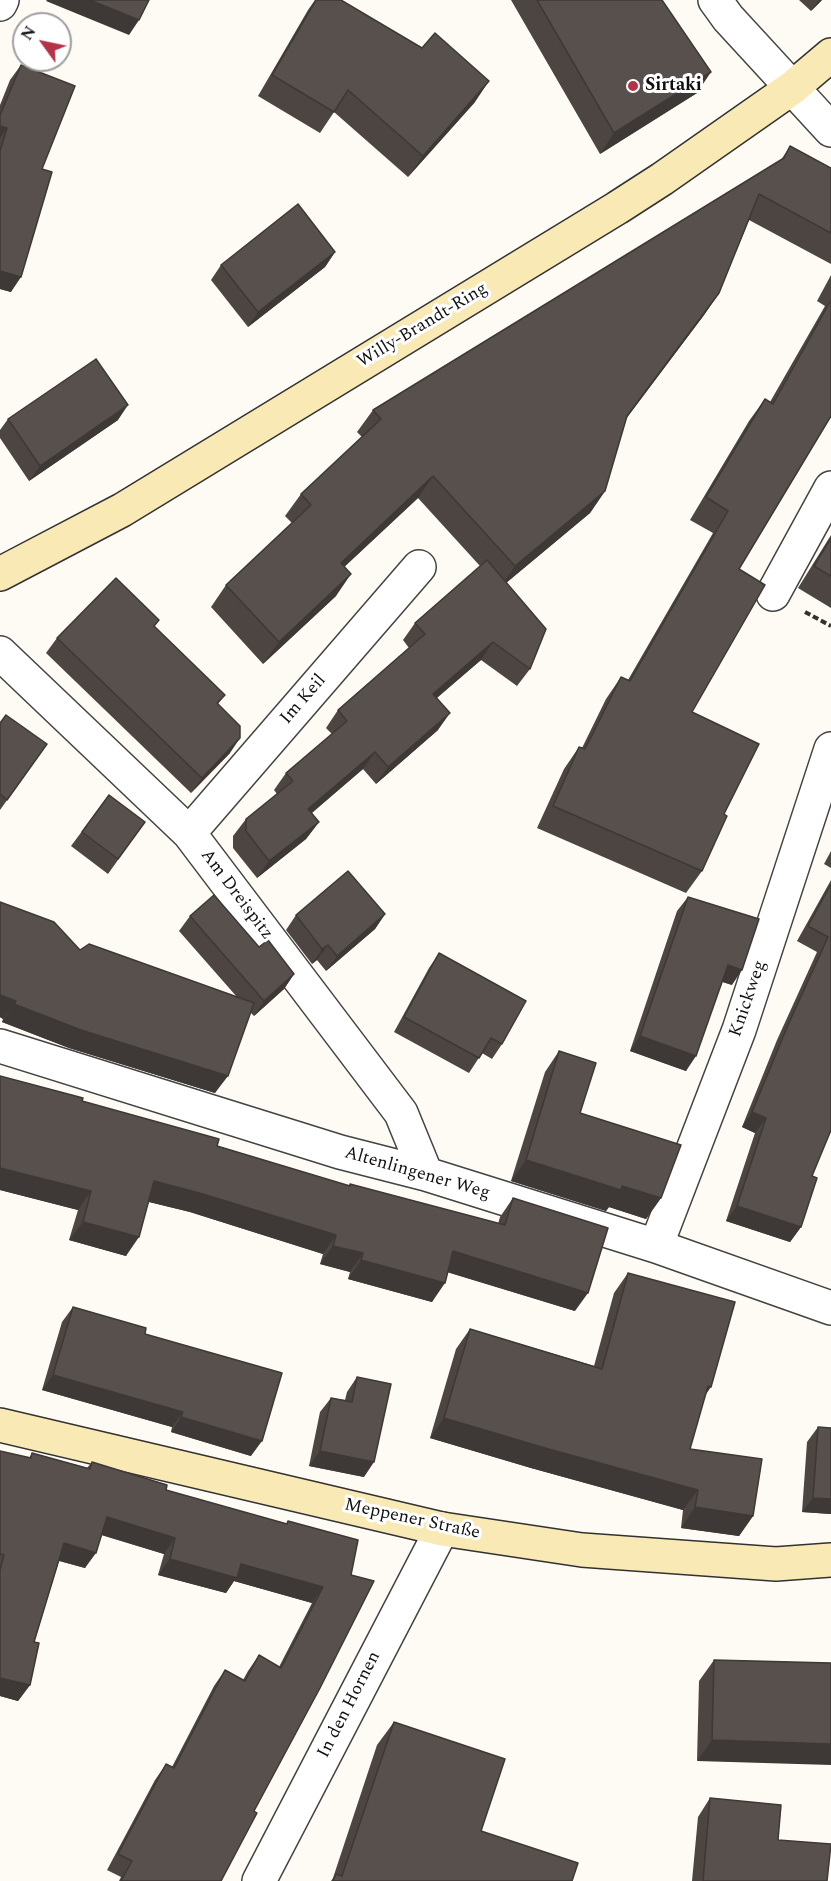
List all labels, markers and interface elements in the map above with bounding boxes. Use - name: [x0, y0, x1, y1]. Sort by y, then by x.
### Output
- north arrow: [12, 12, 72, 72]
- text: N: [15, 21, 42, 45]
- place label: Sirtaki: [645, 75, 702, 97]
- marker: Sirtaki: [626, 79, 640, 93]
- street label: Willy-Brandt-Ring: [354, 279, 492, 373]
- street label: Im Keil: [276, 671, 332, 729]
- street label: Am Dreispitz: [195, 846, 277, 944]
- street label: Knickweg: [726, 958, 772, 1040]
- street label: Altenlingener Weg: [342, 1143, 492, 1205]
- street label: Meppener Straße: [342, 1495, 482, 1545]
- street label: In den Hornen: [314, 1648, 386, 1762]

